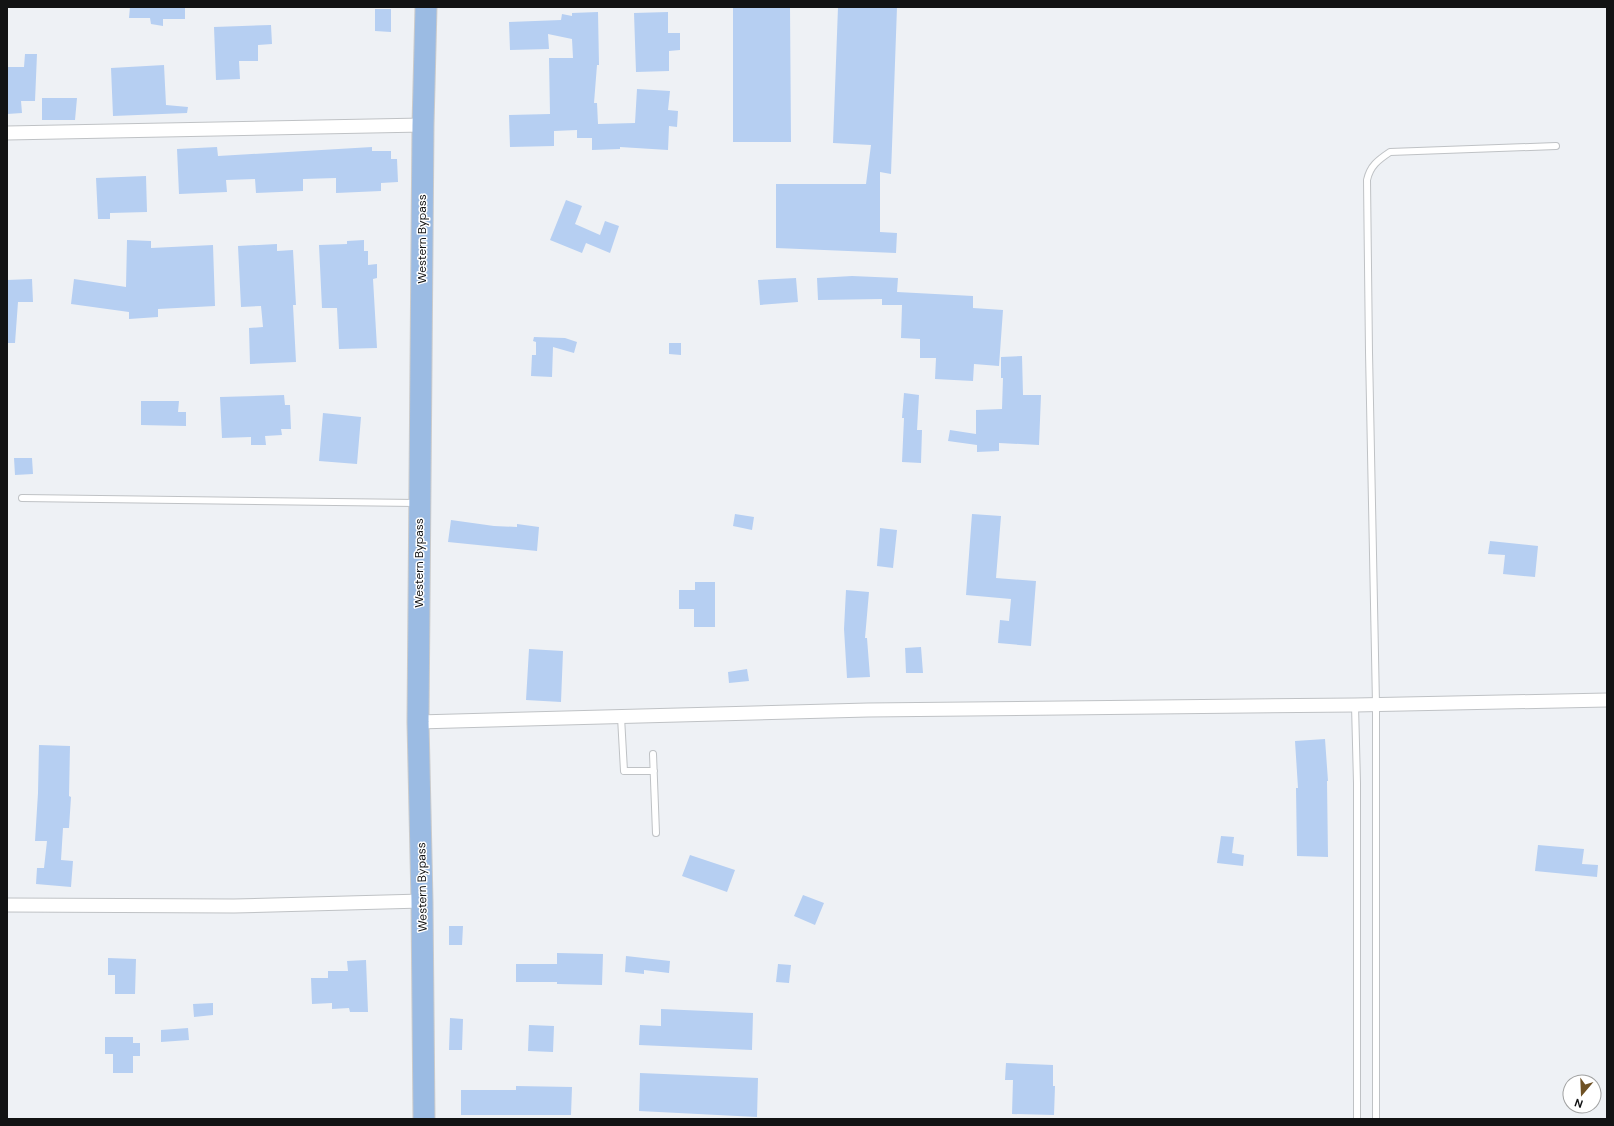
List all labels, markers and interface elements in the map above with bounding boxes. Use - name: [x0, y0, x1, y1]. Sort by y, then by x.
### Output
- street label: Western Bypass: [414, 194, 430, 284]
- street label: Western Bypass: [411, 518, 427, 608]
- street label: Western Bypass: [413, 842, 431, 932]
- north arrow: [1562, 1074, 1602, 1114]
- text: N: [1573, 1096, 1585, 1111]

